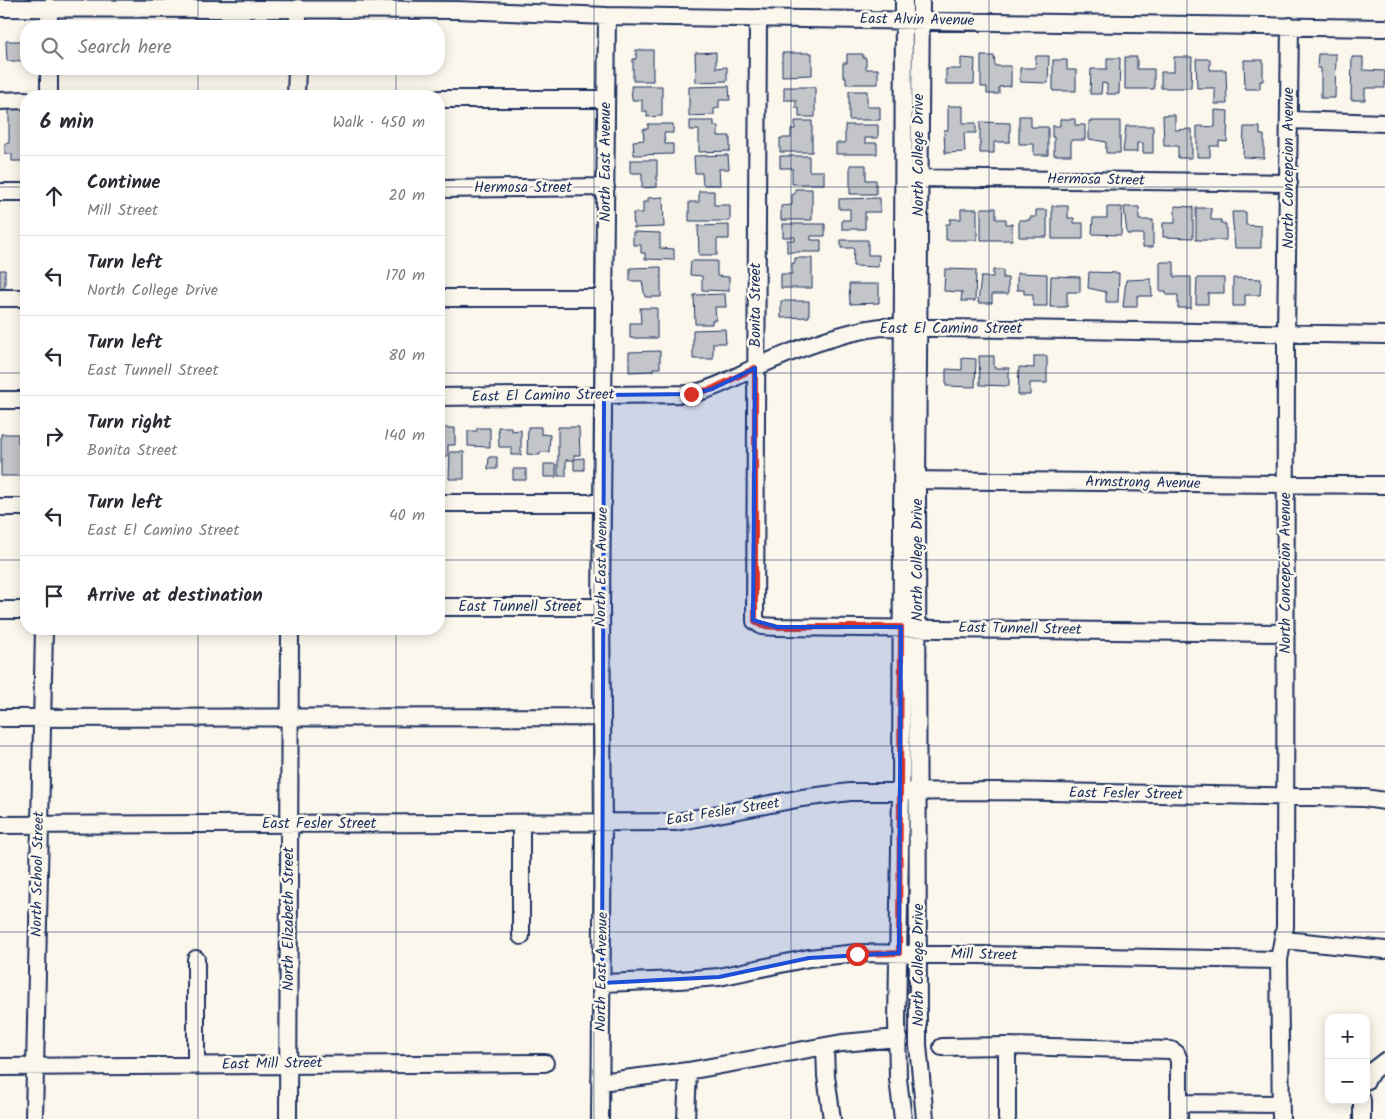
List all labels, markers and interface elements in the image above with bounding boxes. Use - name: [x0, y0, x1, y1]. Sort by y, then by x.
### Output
- street label: East Alvin Avenue: [859, 7, 975, 33]
- search box: [20, 20, 445, 75]
- text: Search here: [78, 33, 172, 63]
- icon: search: [38, 34, 66, 62]
- street label: North Concepcion Avenue: [1277, 87, 1301, 249]
- street label: North College Drive: [907, 93, 931, 216]
- street label: North East Avenue: [594, 102, 618, 222]
- text: 6 min: [40, 106, 94, 139]
- text: Walk · 450 m: [332, 110, 425, 135]
- street label: Hermosa Street: [1047, 167, 1145, 193]
- text: Continue: [87, 168, 160, 198]
- street label: Hermosa Street: [474, 176, 572, 200]
- icon: ahead: [40, 182, 68, 210]
- text: 20 m: [389, 183, 425, 208]
- text: Mill Street: [87, 198, 158, 223]
- text: Turn left: [87, 248, 162, 278]
- icon: left: [40, 262, 68, 290]
- street label: Bonita Street: [744, 262, 768, 347]
- text: 170 m: [385, 263, 425, 288]
- text: North College Drive: [87, 278, 218, 303]
- street label: East El Camino Street: [880, 317, 1023, 341]
- text: Turn left: [87, 328, 162, 358]
- icon: left: [40, 342, 68, 370]
- text: 80 m: [388, 343, 425, 368]
- text: East Tunnell Street: [87, 358, 219, 383]
- street label: East El Camino Street: [471, 383, 615, 409]
- route end: [680, 383, 703, 406]
- text: Turn right: [87, 408, 172, 438]
- icon: right: [40, 422, 68, 450]
- text: 140 m: [384, 423, 425, 448]
- text: Bonita Street: [87, 438, 177, 463]
- street label: Armstrong Avenue: [1085, 470, 1201, 496]
- text: Turn left: [87, 488, 162, 518]
- street label: North Concepcion Avenue: [1274, 492, 1298, 654]
- street label: North College Drive: [906, 498, 930, 621]
- icon: left: [40, 502, 68, 530]
- text: 40 m: [389, 503, 425, 528]
- street label: North East Avenue: [589, 507, 615, 627]
- text: East El Camino Street: [87, 518, 239, 543]
- text: Arrive at destination: [87, 581, 263, 611]
- icon: arrive: [40, 582, 68, 610]
- street label: East Tunnell Street: [458, 595, 582, 619]
- street label: East Tunnell Street: [958, 616, 1082, 642]
- street label: East Fesler Street: [1069, 781, 1184, 807]
- street label: East Fesler Street: [665, 791, 782, 833]
- street label: North School Street: [25, 811, 51, 937]
- street label: East Fesler Street: [262, 812, 376, 836]
- street label: North Elizabeth Street: [277, 847, 301, 991]
- street label: North College Drive: [907, 903, 931, 1026]
- street label: North East Avenue: [589, 912, 615, 1032]
- street label: Mill Street: [950, 942, 1018, 968]
- route start: [846, 943, 869, 966]
- map controls: [1325, 1014, 1370, 1104]
- button: +: [1325, 1014, 1370, 1059]
- street label: East Mill Street: [221, 1051, 323, 1077]
- button: −: [1325, 1059, 1370, 1104]

